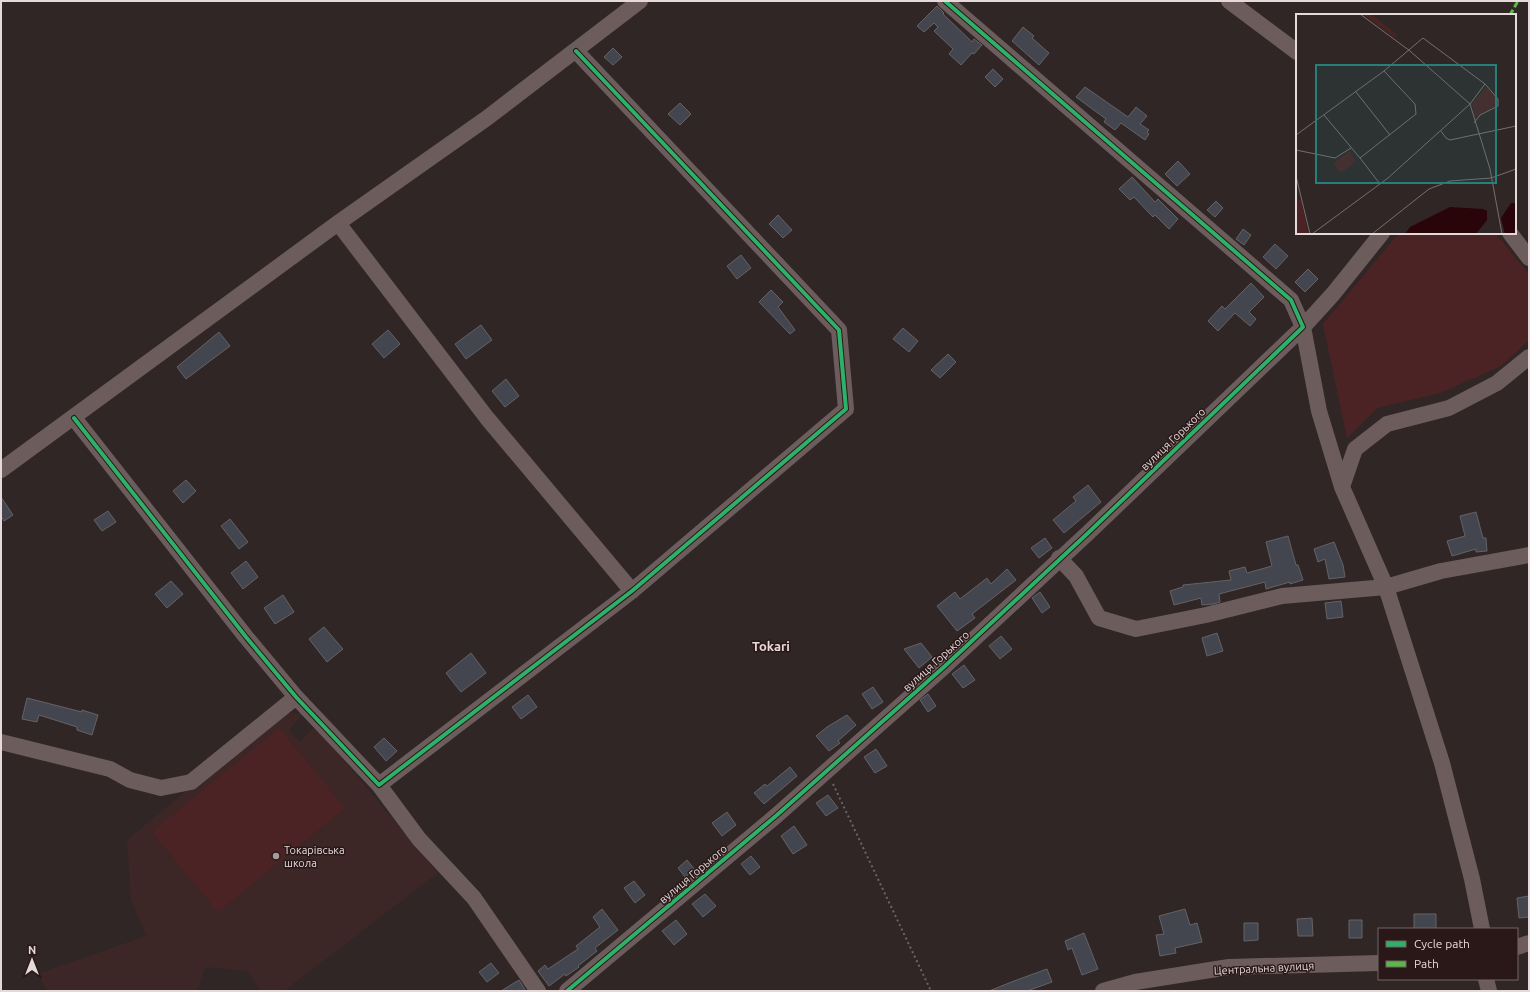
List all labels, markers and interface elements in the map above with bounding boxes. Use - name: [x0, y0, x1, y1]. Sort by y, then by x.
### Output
- inset map: [1296, 14, 1516, 234]
- street label: вулиця Горького: [1138, 405, 1208, 473]
- street label: вулиця Горького: [901, 628, 971, 694]
- district label: Tokari: [752, 639, 790, 653]
- street label: вулиця Горького: [657, 842, 729, 906]
- place label: Токарівська школа: [284, 844, 345, 869]
- marker: Токарівська школа: [271, 851, 281, 861]
- legend: [1378, 928, 1518, 980]
- text: Cycle path: [1414, 937, 1470, 950]
- north arrow: [12, 940, 52, 980]
- text: N: [28, 944, 36, 956]
- text: Path: [1414, 957, 1439, 970]
- street label: Центральна вулиця: [1214, 959, 1314, 977]

